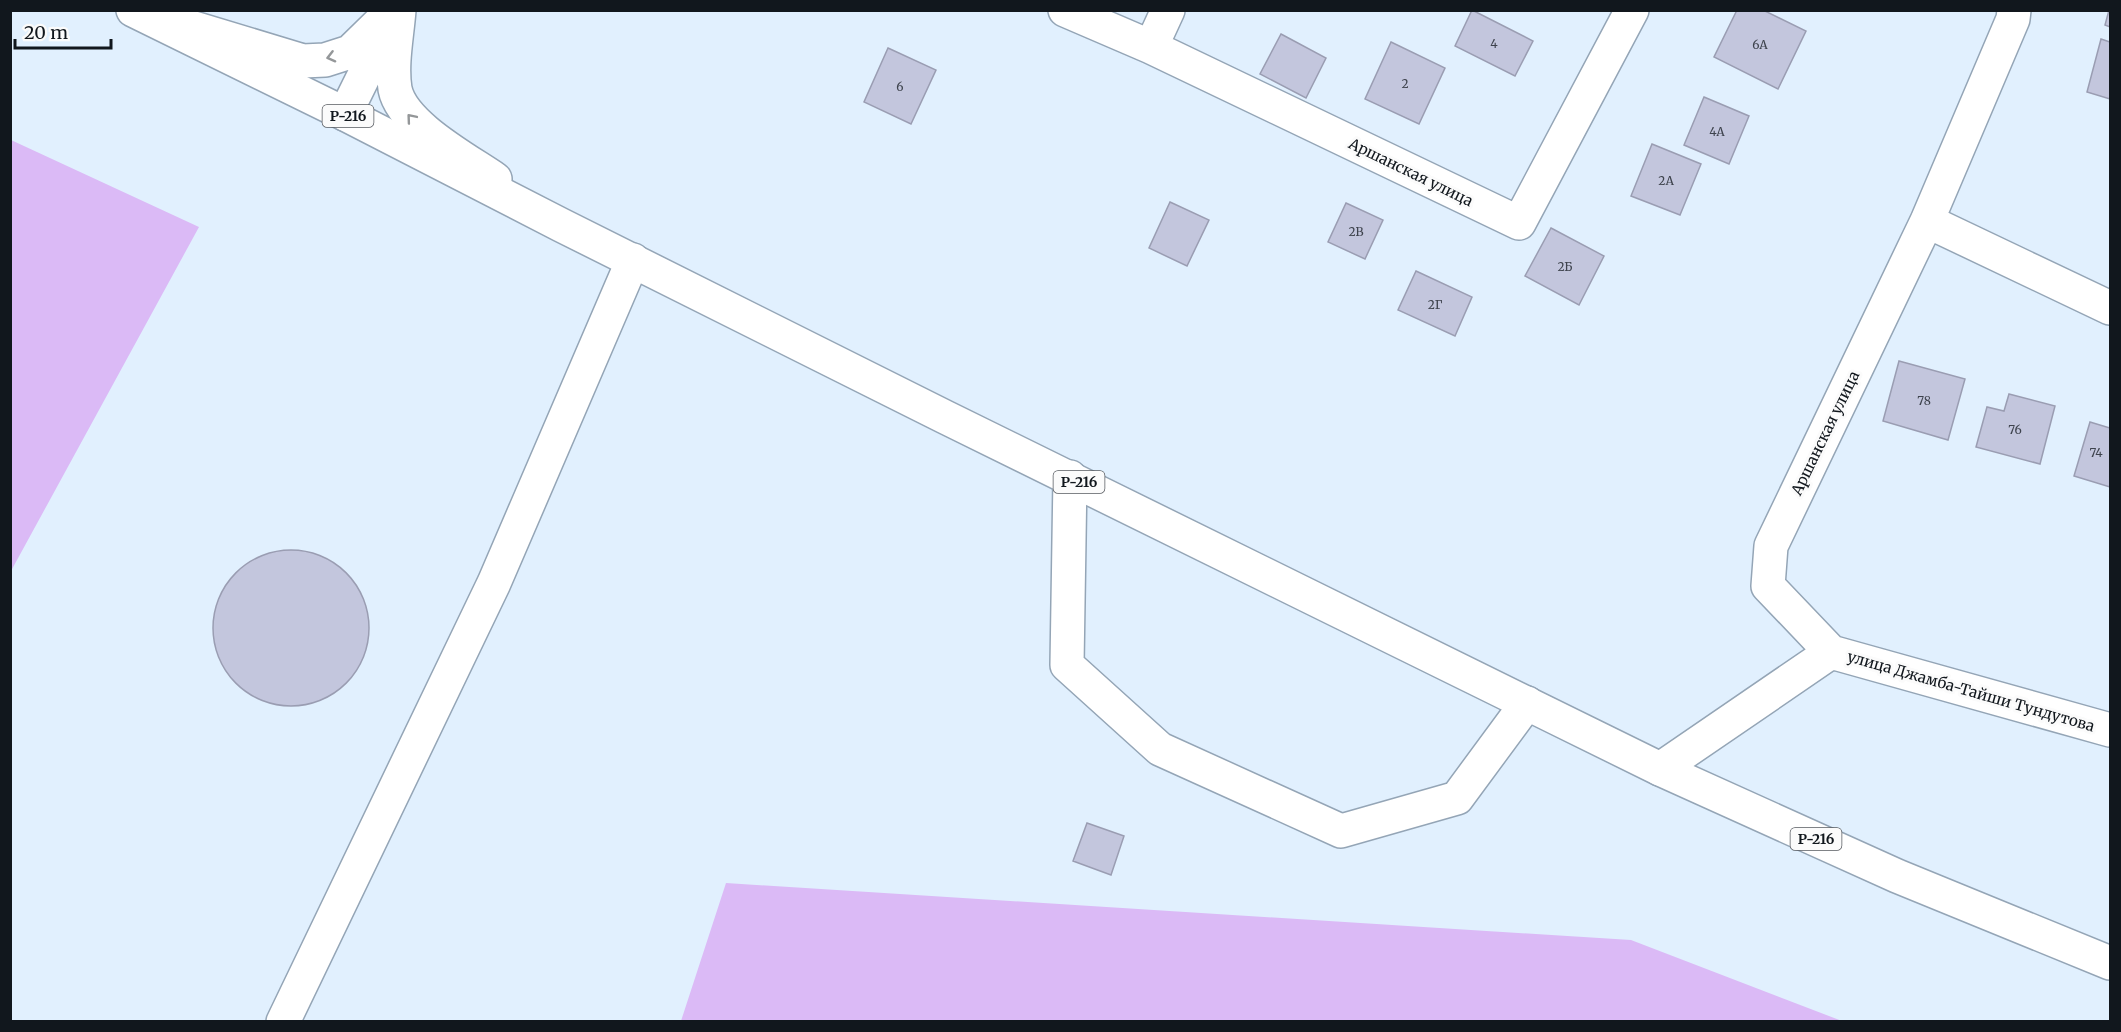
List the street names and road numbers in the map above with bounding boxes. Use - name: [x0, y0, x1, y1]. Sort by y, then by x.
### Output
- road number: Р-216: [322, 105, 374, 127]
- street label: Аршанская улица: [1345, 133, 1476, 210]
- street label: Аршанская улица: [1786, 368, 1863, 499]
- road number: Р-216: [1054, 471, 1104, 493]
- street label: улица Джамба-Тайши Тундутова: [1845, 647, 2097, 735]
- road number: Р-216: [1790, 828, 1842, 850]

